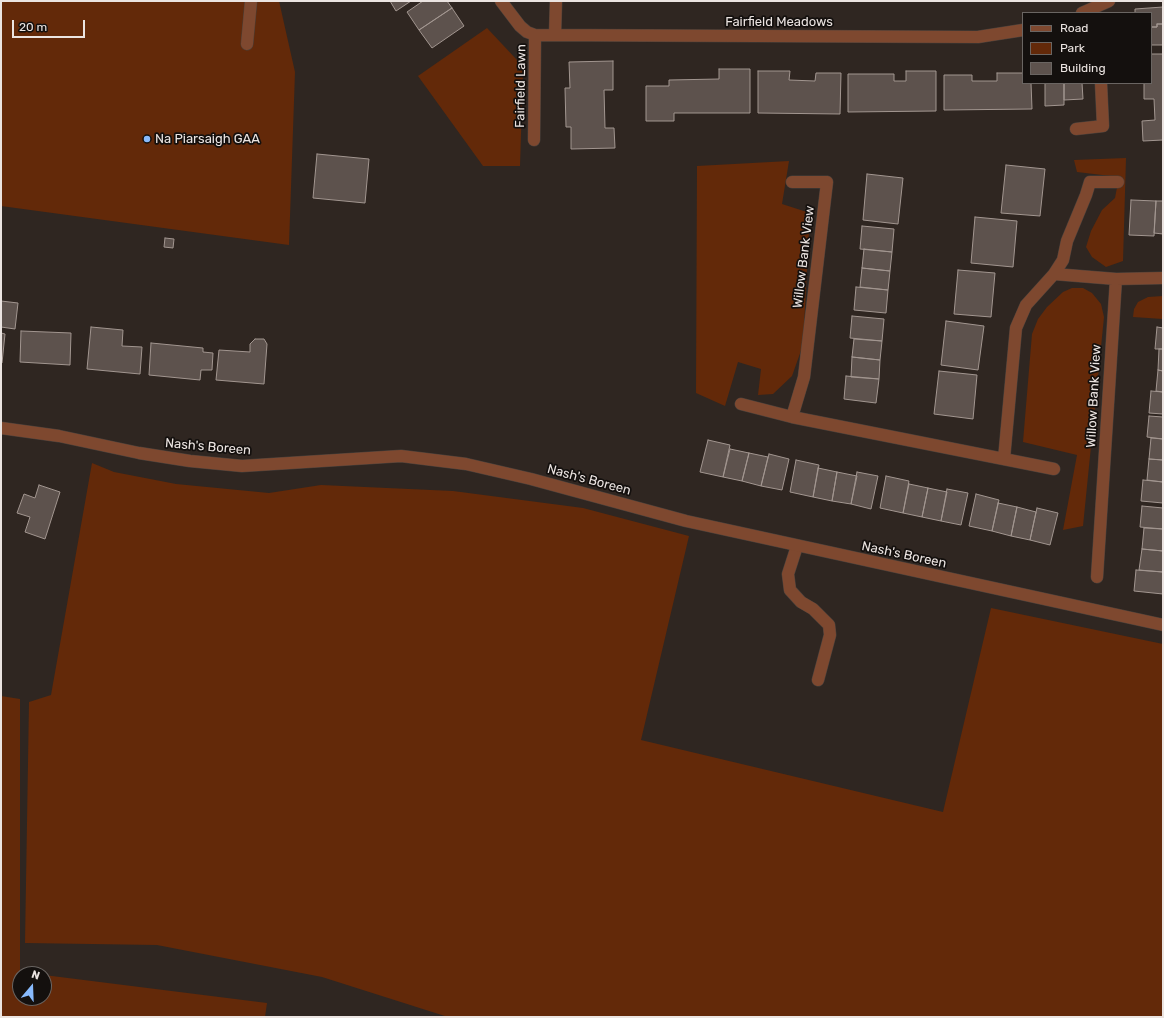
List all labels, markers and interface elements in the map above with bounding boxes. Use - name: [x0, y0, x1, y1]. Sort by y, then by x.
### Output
- scale bar: [14, 12, 87, 38]
- legend: [1022, 12, 1152, 84]
- street label: Fairfield Meadows: [725, 14, 833, 30]
- text: 20 m: [19, 20, 47, 34]
- text: Road: [1060, 21, 1088, 35]
- text: Park: [1060, 41, 1085, 55]
- street label: Fairfield Lawn: [512, 44, 530, 128]
- text: Building: [1060, 61, 1106, 75]
- place label: Na Piarsaigh GAA: [155, 131, 260, 147]
- marker: Na Piarsaigh GAA: [142, 134, 152, 144]
- street label: Willow Bank View: [790, 205, 818, 309]
- street label: Willow Bank View: [1084, 344, 1104, 448]
- street label: Nash's Boreen: [164, 435, 252, 459]
- street label: Nash's Boreen: [545, 461, 633, 499]
- street label: Nash's Boreen: [860, 538, 948, 572]
- north arrow: [12, 966, 52, 1006]
- text: N: [30, 968, 42, 983]

